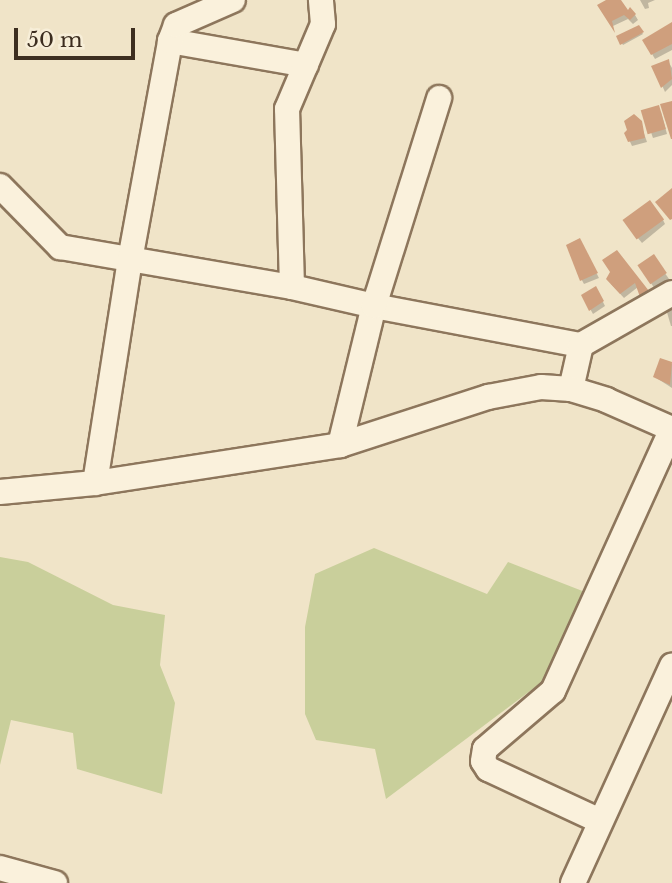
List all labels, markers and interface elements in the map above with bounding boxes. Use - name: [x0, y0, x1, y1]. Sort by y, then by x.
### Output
- scale bar: [18, 14, 138, 58]
- text: 50 m: [27, 27, 82, 53]

